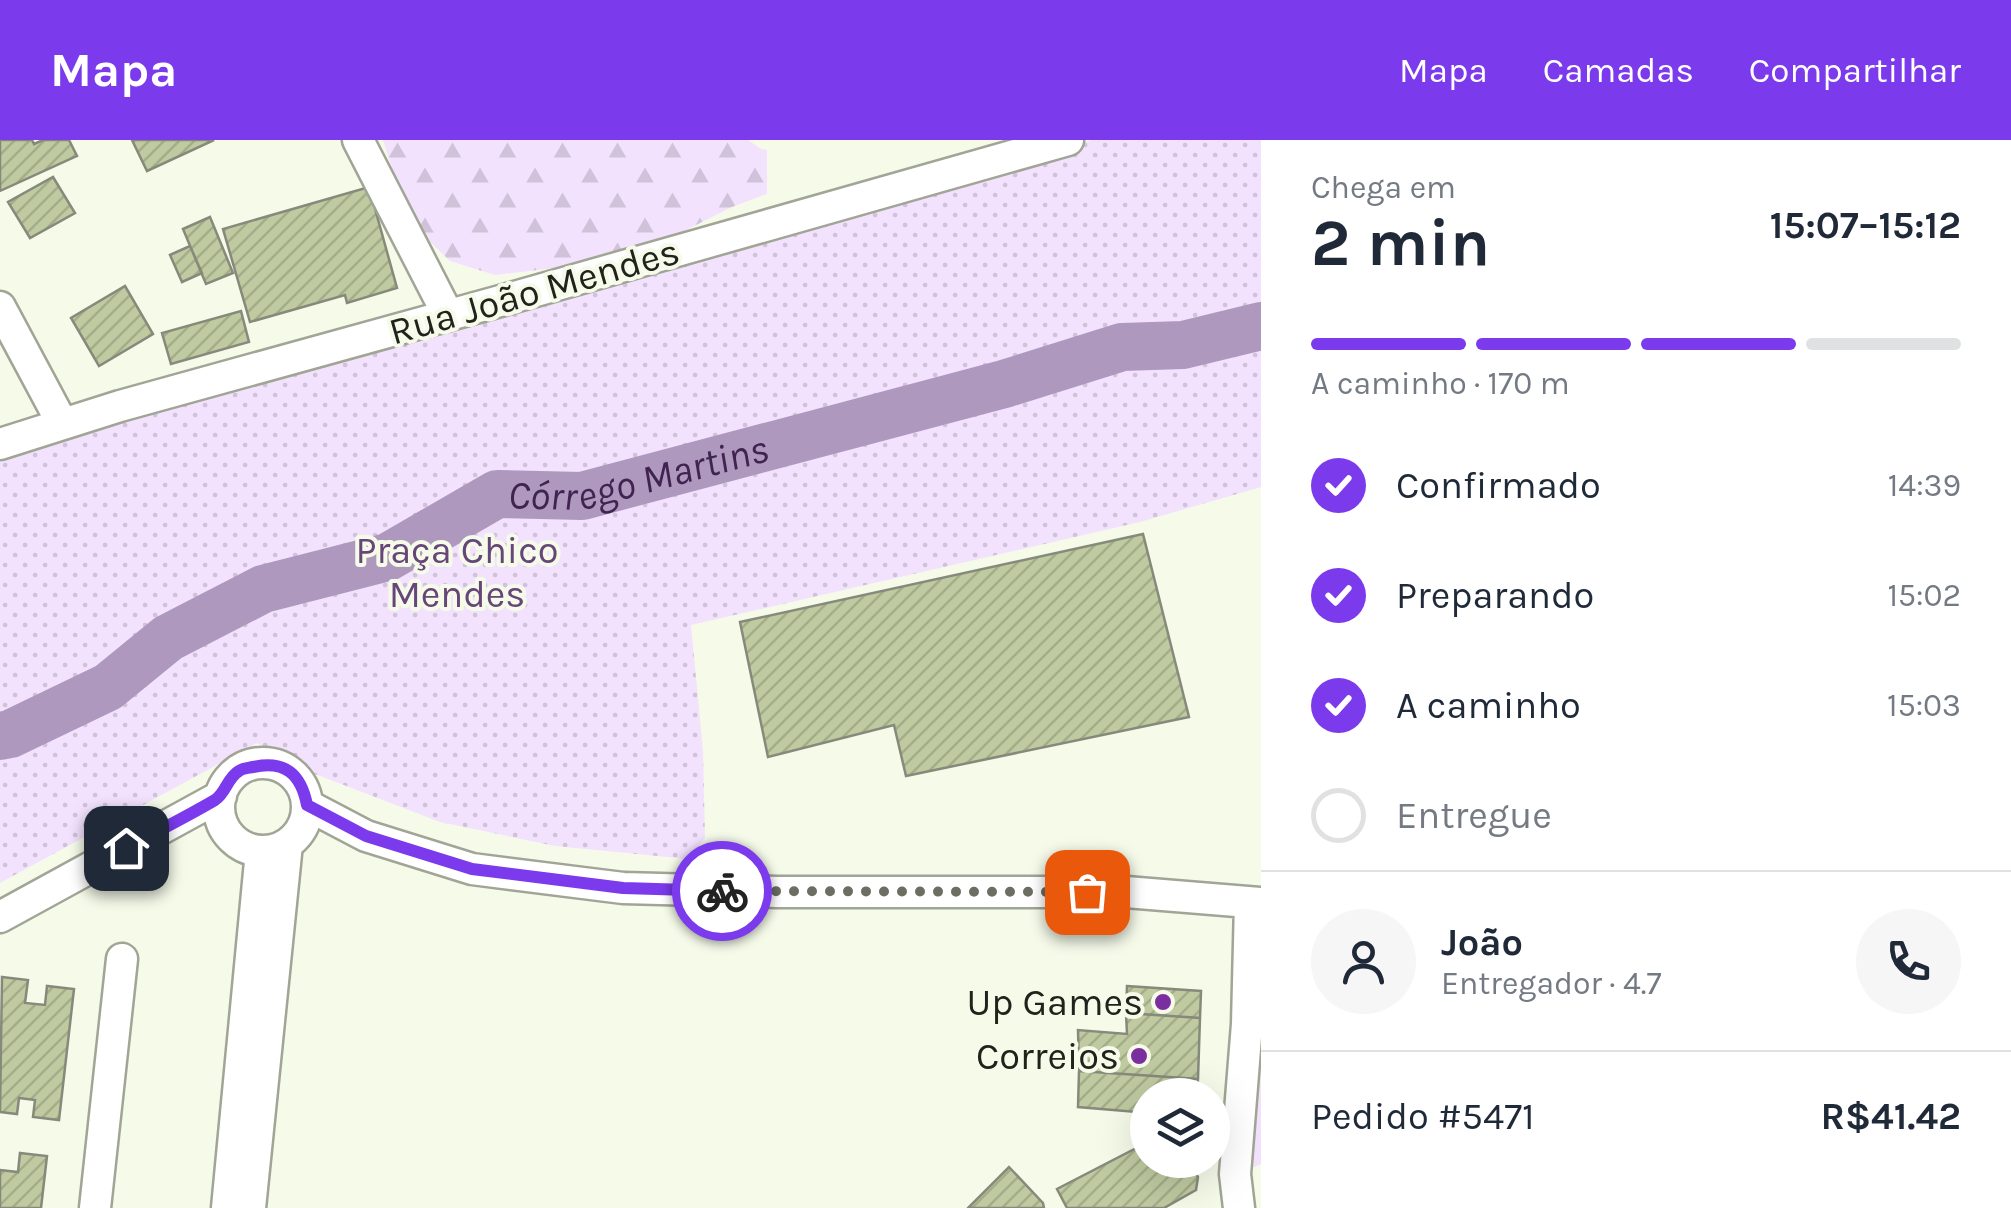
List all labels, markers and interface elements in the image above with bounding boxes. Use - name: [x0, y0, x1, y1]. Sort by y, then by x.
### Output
- text: Mapa: [50, 42, 177, 98]
- text: Mapa: [1399, 50, 1488, 91]
- text: Camadas: [1543, 50, 1694, 91]
- text: Compartilhar: [1749, 50, 1961, 91]
- text: Chega em: [1311, 169, 1456, 206]
- text: 15:07–15:12: [1770, 203, 1961, 248]
- text: 2 min: [1311, 205, 1490, 281]
- street label: Rua João Mendes: [384, 229, 684, 354]
- text: A caminho · 170 m: [1311, 365, 1570, 402]
- water label: Córrego Martins: [507, 425, 773, 520]
- icon: check: [1311, 458, 1366, 513]
- text: Confirmado: [1396, 463, 1601, 508]
- text: 14:39: [1888, 467, 1961, 504]
- park label: Praça Chico Mendes: [355, 528, 559, 617]
- icon: check: [1311, 568, 1366, 623]
- text: Preparando: [1396, 573, 1594, 618]
- text: 15:02: [1887, 577, 1961, 614]
- icon: check: [1311, 678, 1366, 733]
- text: A caminho: [1396, 683, 1581, 728]
- text: 15:03: [1887, 687, 1961, 724]
- text: Entregue: [1396, 793, 1552, 838]
- pin: [84, 806, 169, 891]
- icon: home: [99, 821, 154, 876]
- courier: [672, 841, 772, 941]
- pin: [1045, 850, 1130, 935]
- icon: bike: [695, 864, 750, 919]
- icon: bag: [1060, 865, 1115, 920]
- button: person: [1311, 909, 1416, 1014]
- button: phone: [1856, 909, 1961, 1014]
- text: João: [1441, 920, 1523, 965]
- text: Entregador · 4.7: [1441, 965, 1662, 1002]
- place label: Up Games: [967, 980, 1143, 1025]
- marker: Up Games: [1152, 991, 1174, 1013]
- place label: Correios: [976, 1034, 1119, 1079]
- marker: Correios: [1128, 1045, 1150, 1067]
- map controls: [1130, 1078, 1230, 1178]
- button: layers: [1130, 1078, 1230, 1178]
- text: Pedido #5471: [1311, 1094, 1535, 1139]
- text: R$41.42: [1820, 1094, 1961, 1139]

